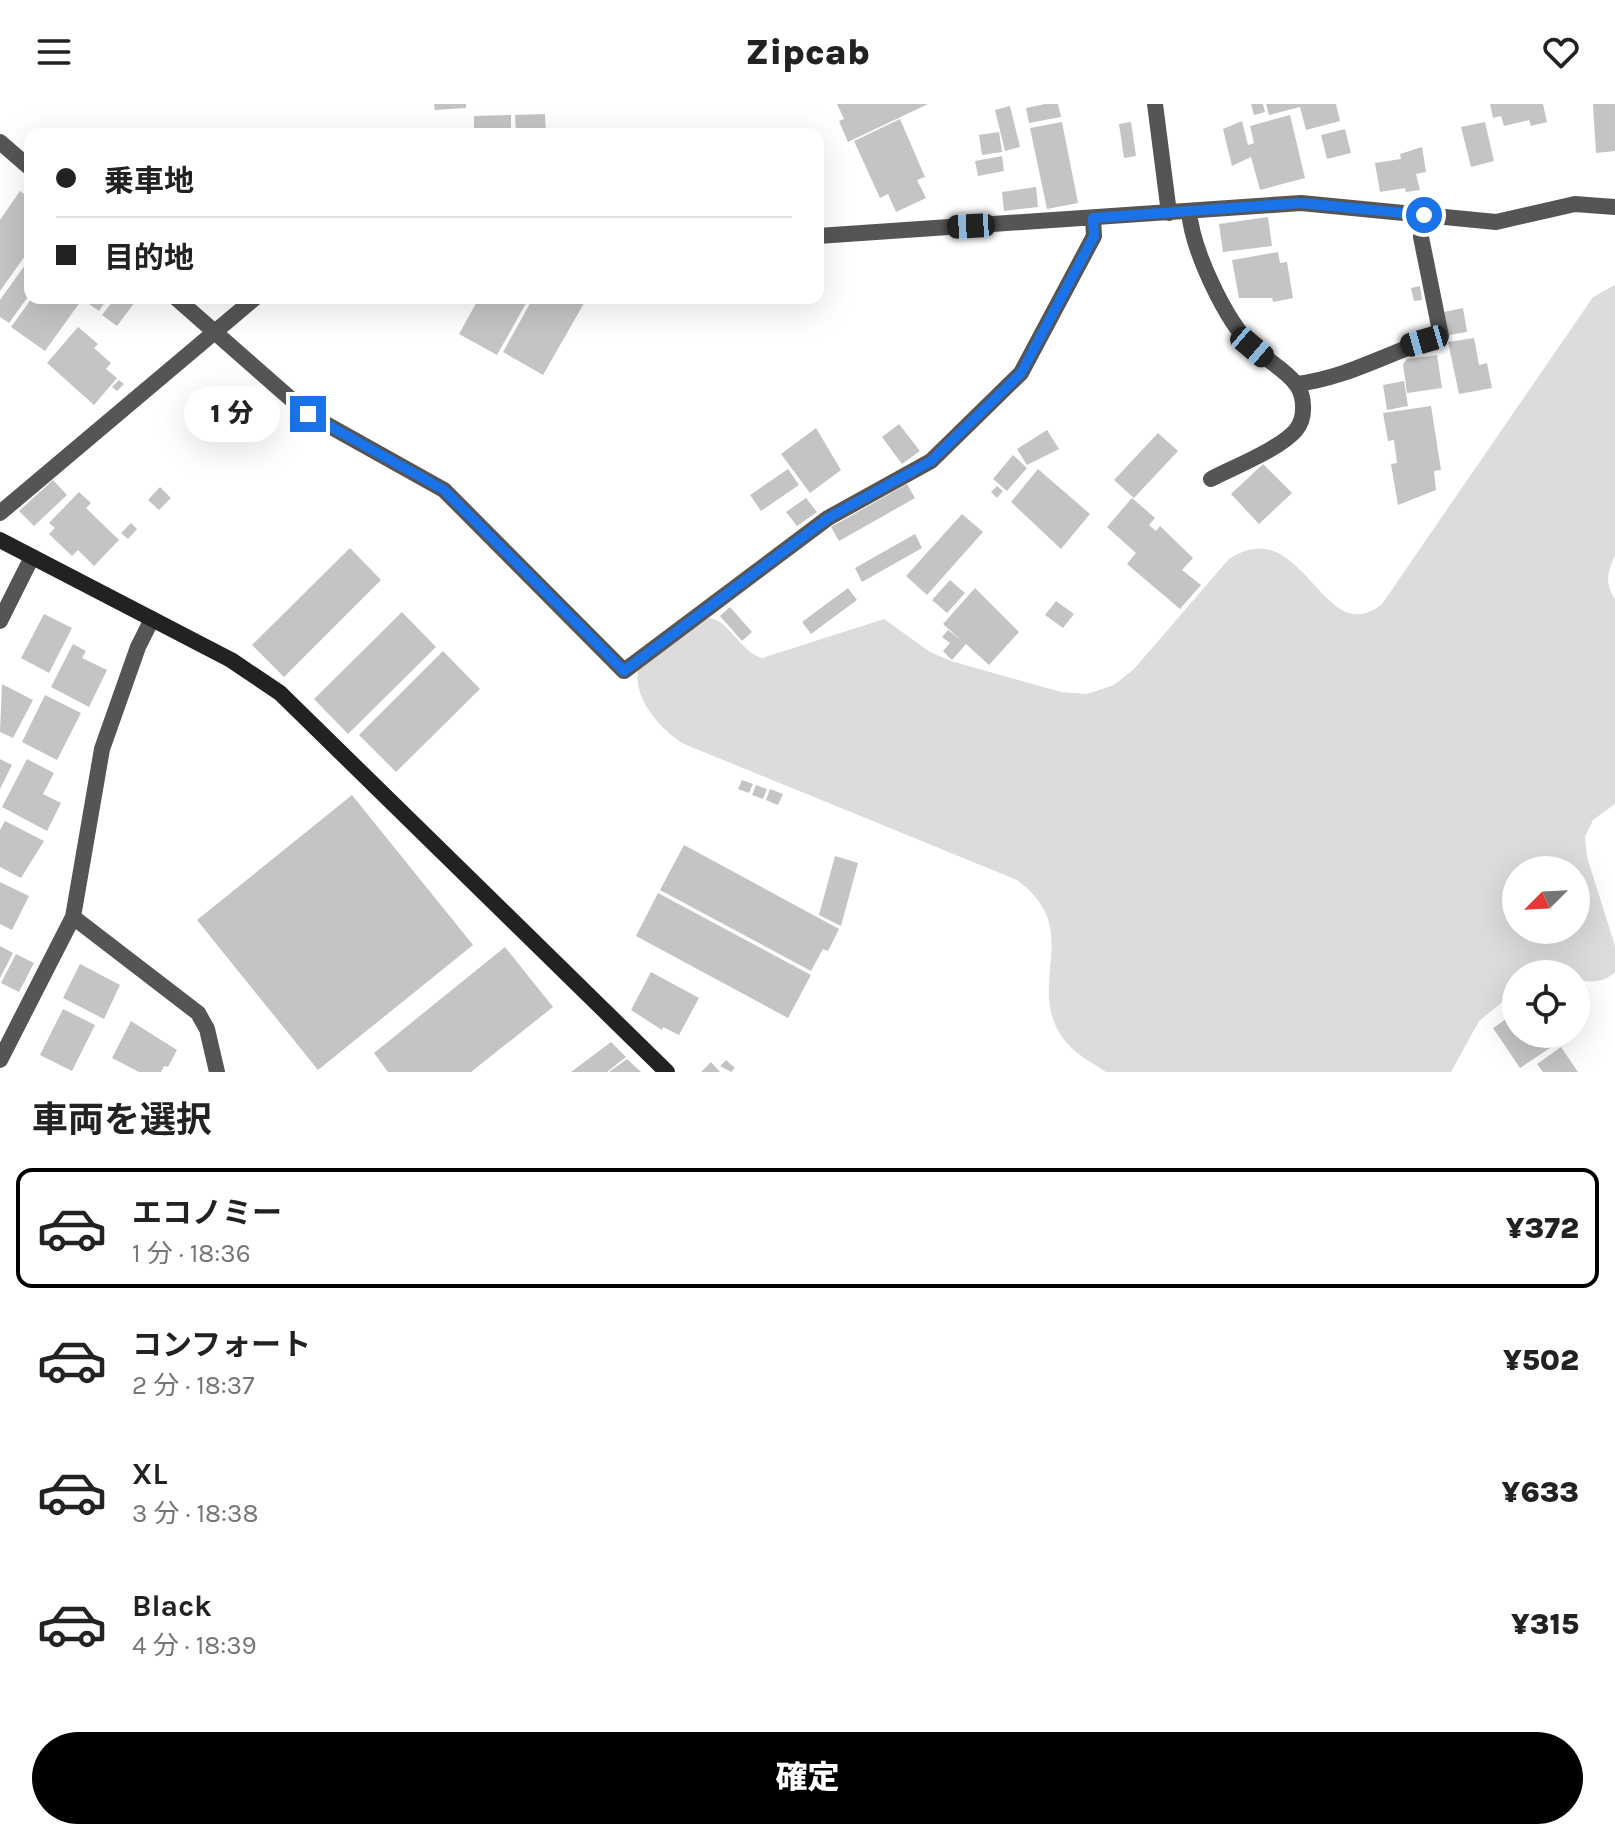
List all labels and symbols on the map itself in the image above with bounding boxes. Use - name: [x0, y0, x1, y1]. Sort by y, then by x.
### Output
- route start: [1406, 197, 1442, 233]
- car: [946, 213, 996, 239]
- car: [1226, 322, 1278, 372]
- car: [1398, 323, 1450, 359]
- callout: 1 分: [184, 386, 280, 442]
- route end: [290, 396, 326, 432]
- north arrow: [1502, 856, 1590, 944]

